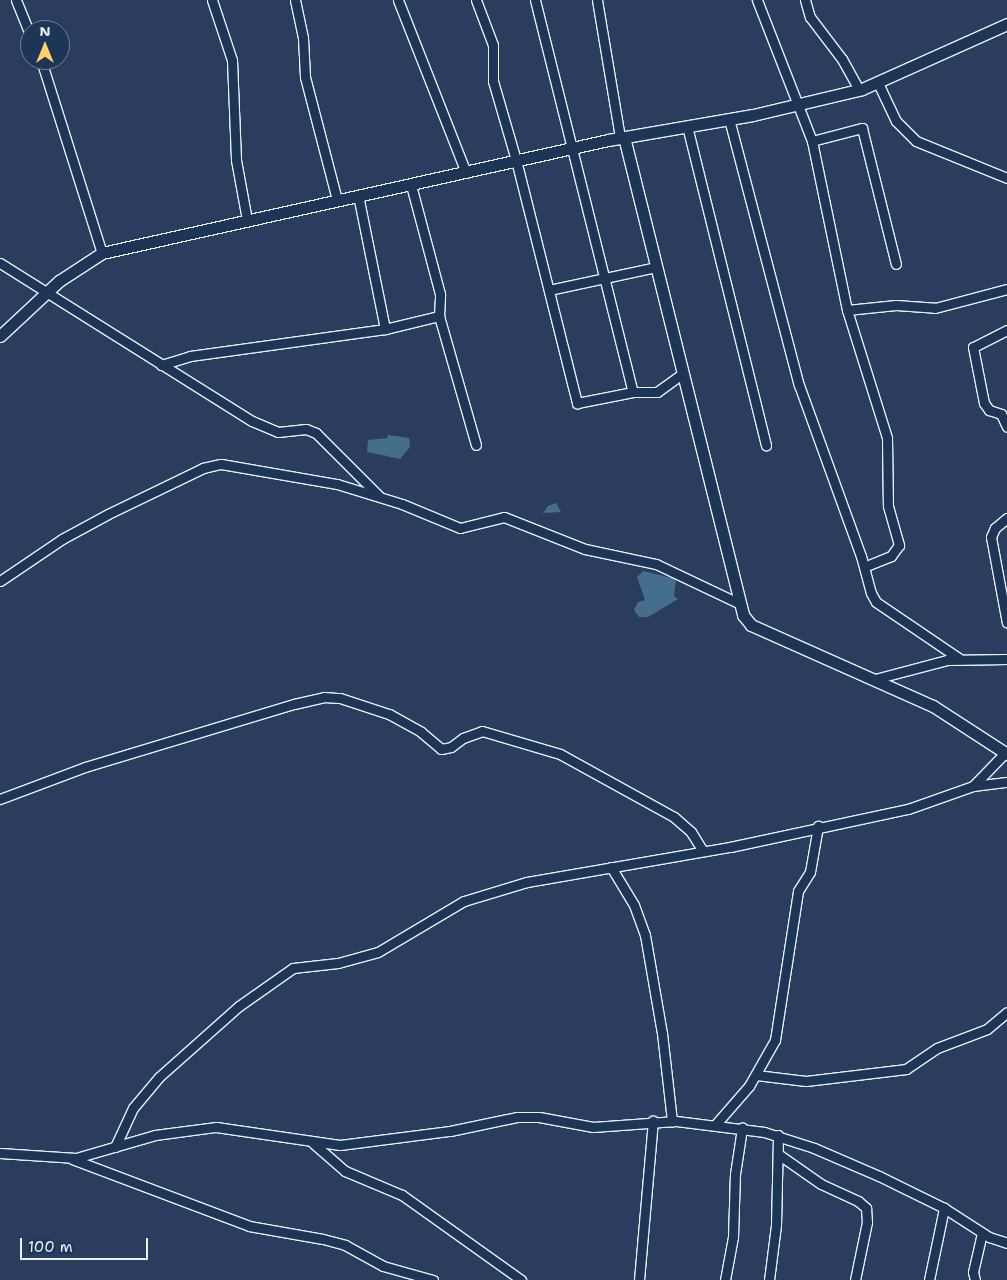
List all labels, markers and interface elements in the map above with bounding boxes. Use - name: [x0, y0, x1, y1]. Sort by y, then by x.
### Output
- north arrow: [20, 20, 70, 70]
- text: N: [39, 22, 51, 40]
- scale bar: [22, 1228, 150, 1260]
- text: 100 m: [28, 1237, 73, 1257]

